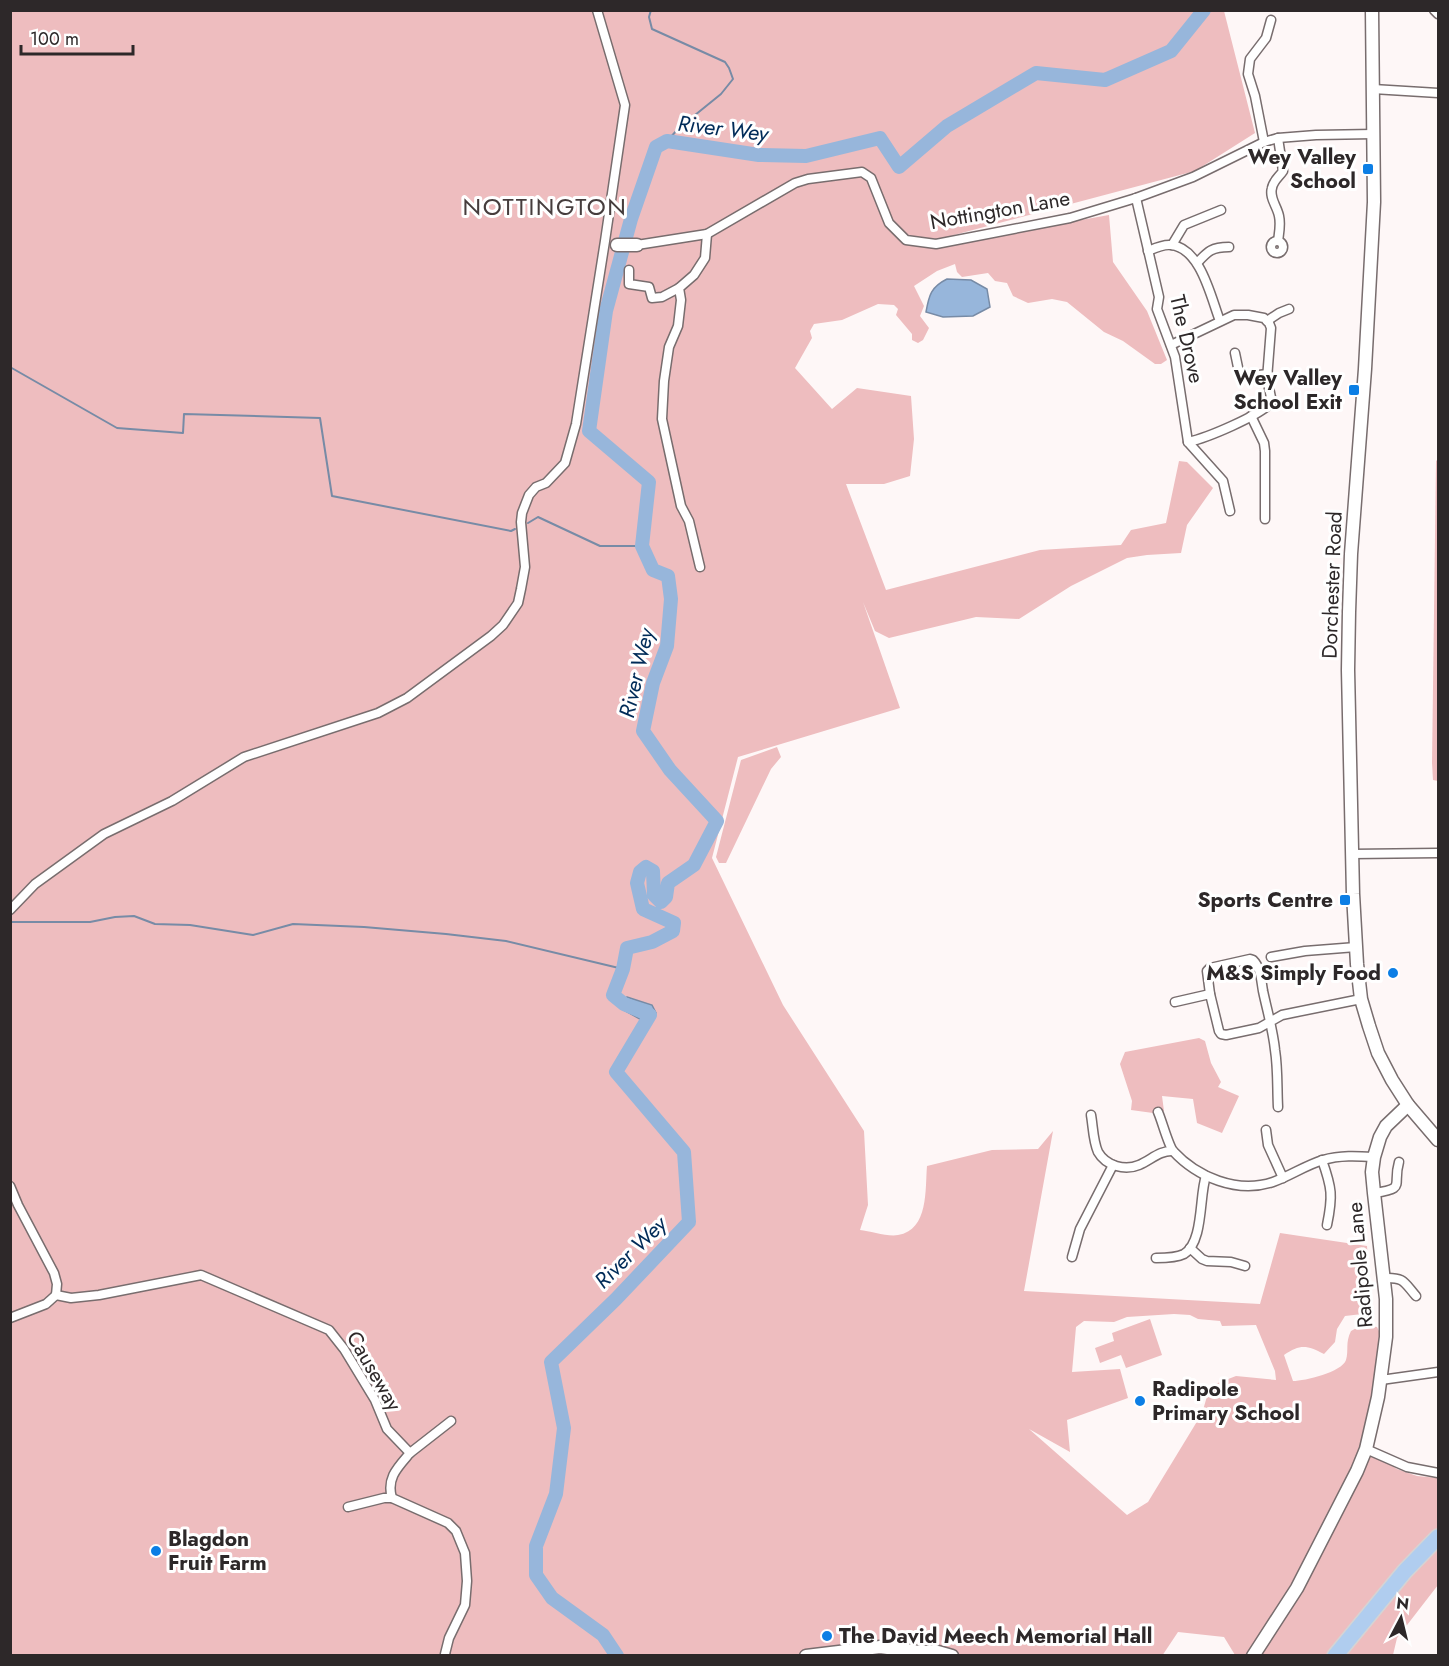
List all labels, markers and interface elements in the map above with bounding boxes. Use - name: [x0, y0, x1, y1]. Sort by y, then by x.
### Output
- scale bar: [21, 18, 134, 56]
- text: 100 m: [30, 26, 79, 52]
- water label: River Wey: [676, 107, 772, 150]
- place label: Wey Valley School: [1248, 142, 1357, 196]
- marker: Wey Valley School: [1361, 162, 1375, 176]
- street label: Nottington Lane: [928, 183, 1072, 237]
- district label: NOTTINGTON: [463, 189, 627, 224]
- street label: The Drove: [1162, 292, 1212, 386]
- place label: Wey Valley School Exit: [1233, 363, 1343, 417]
- marker: Wey Valley School Exit: [1347, 383, 1361, 397]
- street label: Dorchester Road: [1314, 511, 1350, 659]
- water label: River Wey: [610, 624, 662, 721]
- place label: Sports Centre: [1197, 885, 1333, 915]
- marker: Sports Centre: [1338, 893, 1352, 907]
- place label: M&S Simply Food: [1206, 958, 1381, 988]
- marker: M&S Simply Food: [1386, 966, 1400, 980]
- street label: Radipole Lane: [1340, 1201, 1380, 1329]
- water label: River Wey: [587, 1207, 675, 1295]
- street label: Causeway: [339, 1325, 409, 1417]
- place label: Radipole Primary School: [1152, 1374, 1300, 1428]
- marker: Radipole Primary School: [1133, 1394, 1147, 1408]
- place label: Blagdon Fruit Farm: [168, 1524, 267, 1578]
- marker: Blagdon Fruit Farm: [149, 1544, 163, 1558]
- north arrow: [1371, 1588, 1431, 1648]
- text: N: [1395, 1591, 1410, 1616]
- place label: The David Meech Memorial Hall: [839, 1621, 1152, 1651]
- marker: The David Meech Memorial Hall: [820, 1629, 834, 1643]

